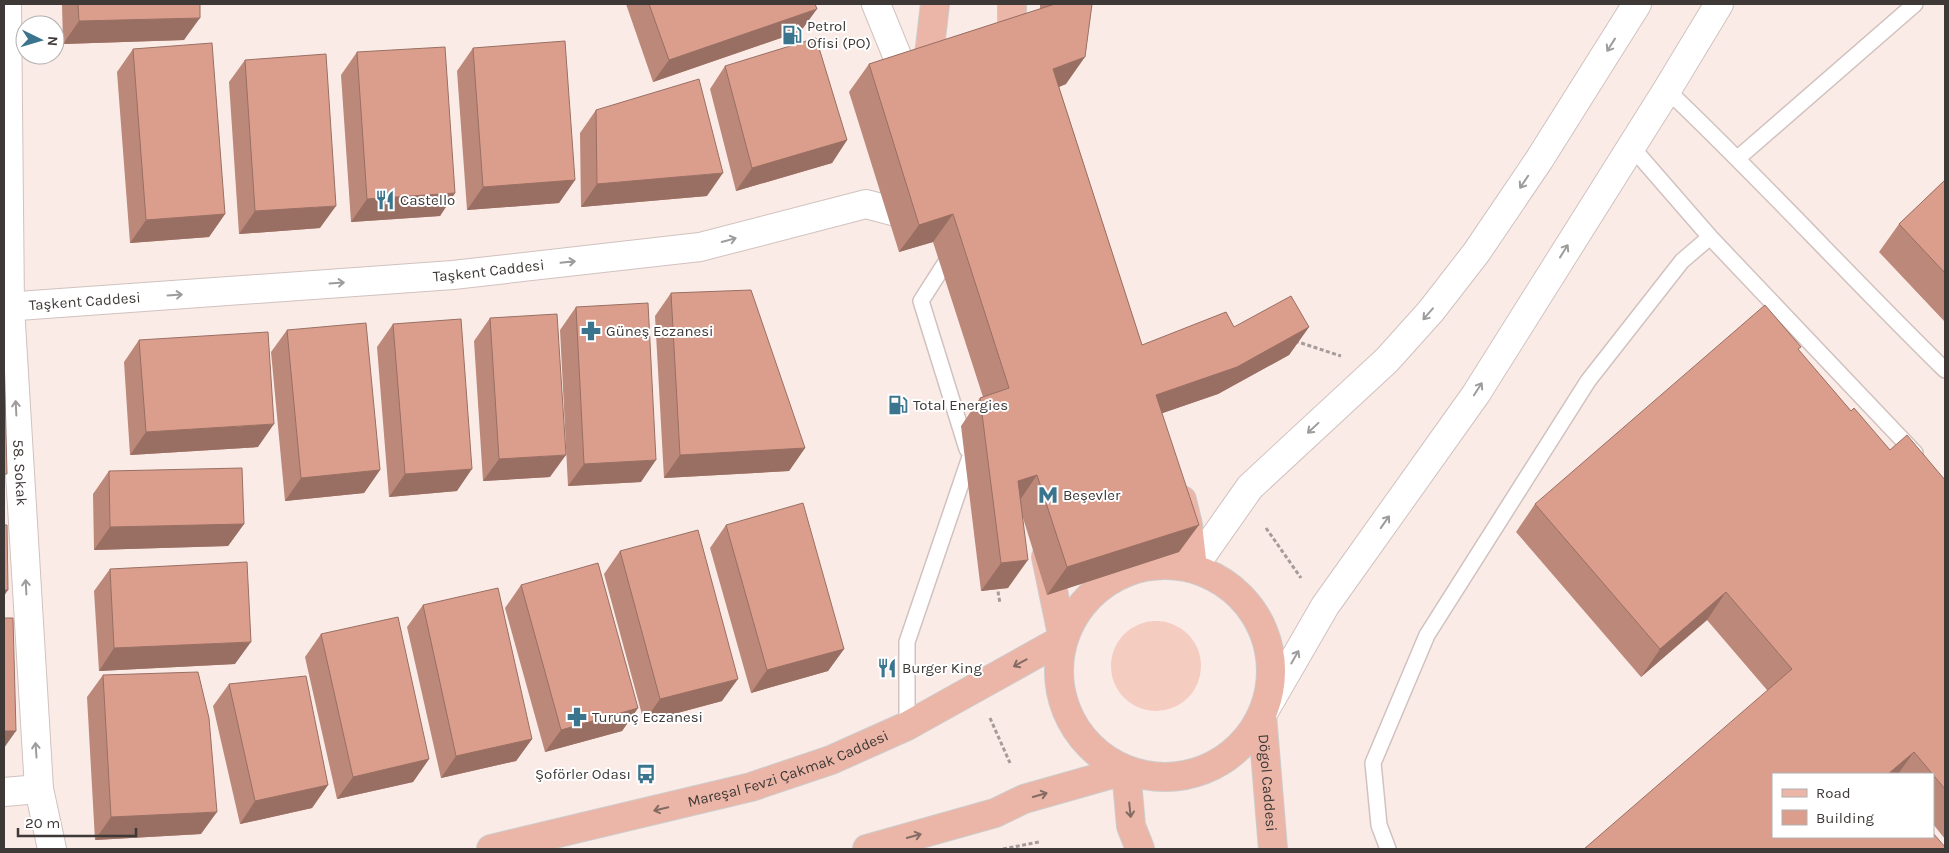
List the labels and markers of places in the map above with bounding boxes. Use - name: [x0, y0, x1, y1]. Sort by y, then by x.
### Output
- place label: Petrol Ofisi (PO): [807, 17, 871, 52]
- fuel station icon: Petrol Ofisi (PO): [781, 24, 803, 46]
- restaurant icon: Castello: [374, 189, 396, 211]
- place label: Castello: [400, 191, 455, 209]
- pharmacy icon: Güneş Eczanesi: [580, 320, 602, 342]
- place label: Güneş Eczanesi: [606, 322, 714, 340]
- fuel station icon: Total Energies: [887, 394, 909, 416]
- place label: Total Energies: [913, 396, 1008, 414]
- metro station icon: Beşevler: [1037, 484, 1059, 506]
- place label: Beşevler: [1063, 486, 1121, 504]
- restaurant icon: Burger King: [876, 657, 898, 679]
- place label: Burger King: [902, 659, 982, 677]
- pharmacy icon: Turunç Eczanesi: [566, 706, 588, 728]
- place label: Turunç Eczanesi: [592, 708, 703, 726]
- bus stop icon: Şoförler Odası: [635, 763, 657, 785]
- place label: Şoförler Odası: [535, 765, 631, 783]

